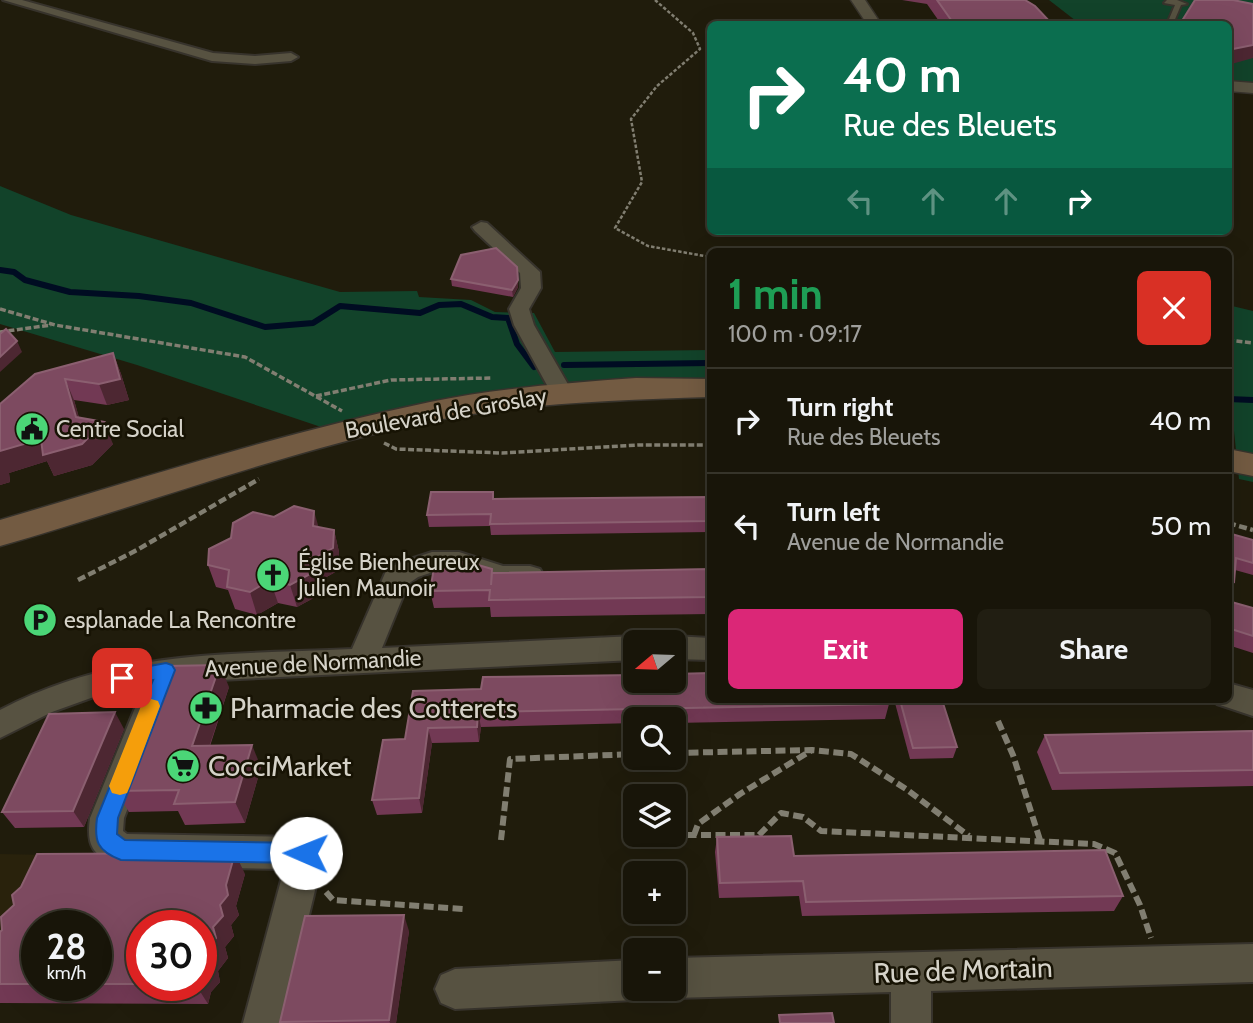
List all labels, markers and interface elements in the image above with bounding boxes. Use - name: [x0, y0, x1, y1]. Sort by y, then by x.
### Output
- text: 40 m: [843, 45, 962, 104]
- icon: right: [728, 49, 819, 140]
- text: Rue des Bleuets: [843, 105, 1057, 144]
- icon: left: [841, 182, 879, 220]
- icon: ahead: [914, 182, 952, 220]
- icon: ahead: [987, 182, 1025, 220]
- icon: right: [1060, 182, 1098, 220]
- text: 1 min: [728, 268, 823, 320]
- button: close: [1137, 271, 1211, 345]
- text: 100 m · 09:17: [728, 320, 862, 348]
- street label: Boulevard de Groslay: [343, 381, 549, 445]
- text: Turn right: [787, 391, 893, 423]
- icon: right: [728, 402, 766, 440]
- text: 40 m: [1149, 405, 1211, 437]
- public building icon: Centre Social: [13, 410, 51, 448]
- place label: Centre Social: [56, 415, 184, 443]
- text: Rue des Bleuets: [787, 423, 941, 451]
- text: Turn left: [787, 496, 880, 528]
- icon: left: [728, 507, 766, 545]
- text: 50 m: [1150, 510, 1211, 542]
- text: Avenue de Normandie: [787, 528, 1004, 556]
- place label: Église Bienheureux Julien Maunoir: [297, 547, 480, 602]
- church icon: Église Bienheureux Julien Maunoir: [254, 556, 292, 594]
- parking icon: esplanade La Rencontre: [21, 601, 59, 639]
- place label: esplanade La Rencontre: [64, 606, 296, 634]
- button: Exit: [728, 609, 963, 689]
- button: Share: [977, 609, 1211, 689]
- north arrow: [623, 630, 686, 693]
- map controls: [623, 630, 686, 1001]
- street label: Avenue de Normandie: [204, 643, 422, 683]
- pin: [92, 648, 152, 708]
- icon: arrive: [103, 659, 141, 697]
- pharmacy icon: Pharmacie des Cotterets: [187, 689, 225, 727]
- place label: Pharmacie des Cotterets: [230, 691, 517, 725]
- button: search: [623, 707, 686, 770]
- supermarket icon: CocciMarket: [164, 747, 202, 785]
- place label: CocciMarket: [208, 749, 352, 783]
- button: layers: [623, 784, 686, 847]
- position arrow: [269, 816, 343, 890]
- button: +: [623, 861, 686, 924]
- speed limit sign: 30: [126, 910, 217, 1001]
- text: 28: [47, 925, 86, 968]
- button: −: [623, 938, 686, 1001]
- street label: Rue de Mortain: [873, 950, 1053, 990]
- text: km/h: [47, 962, 86, 984]

